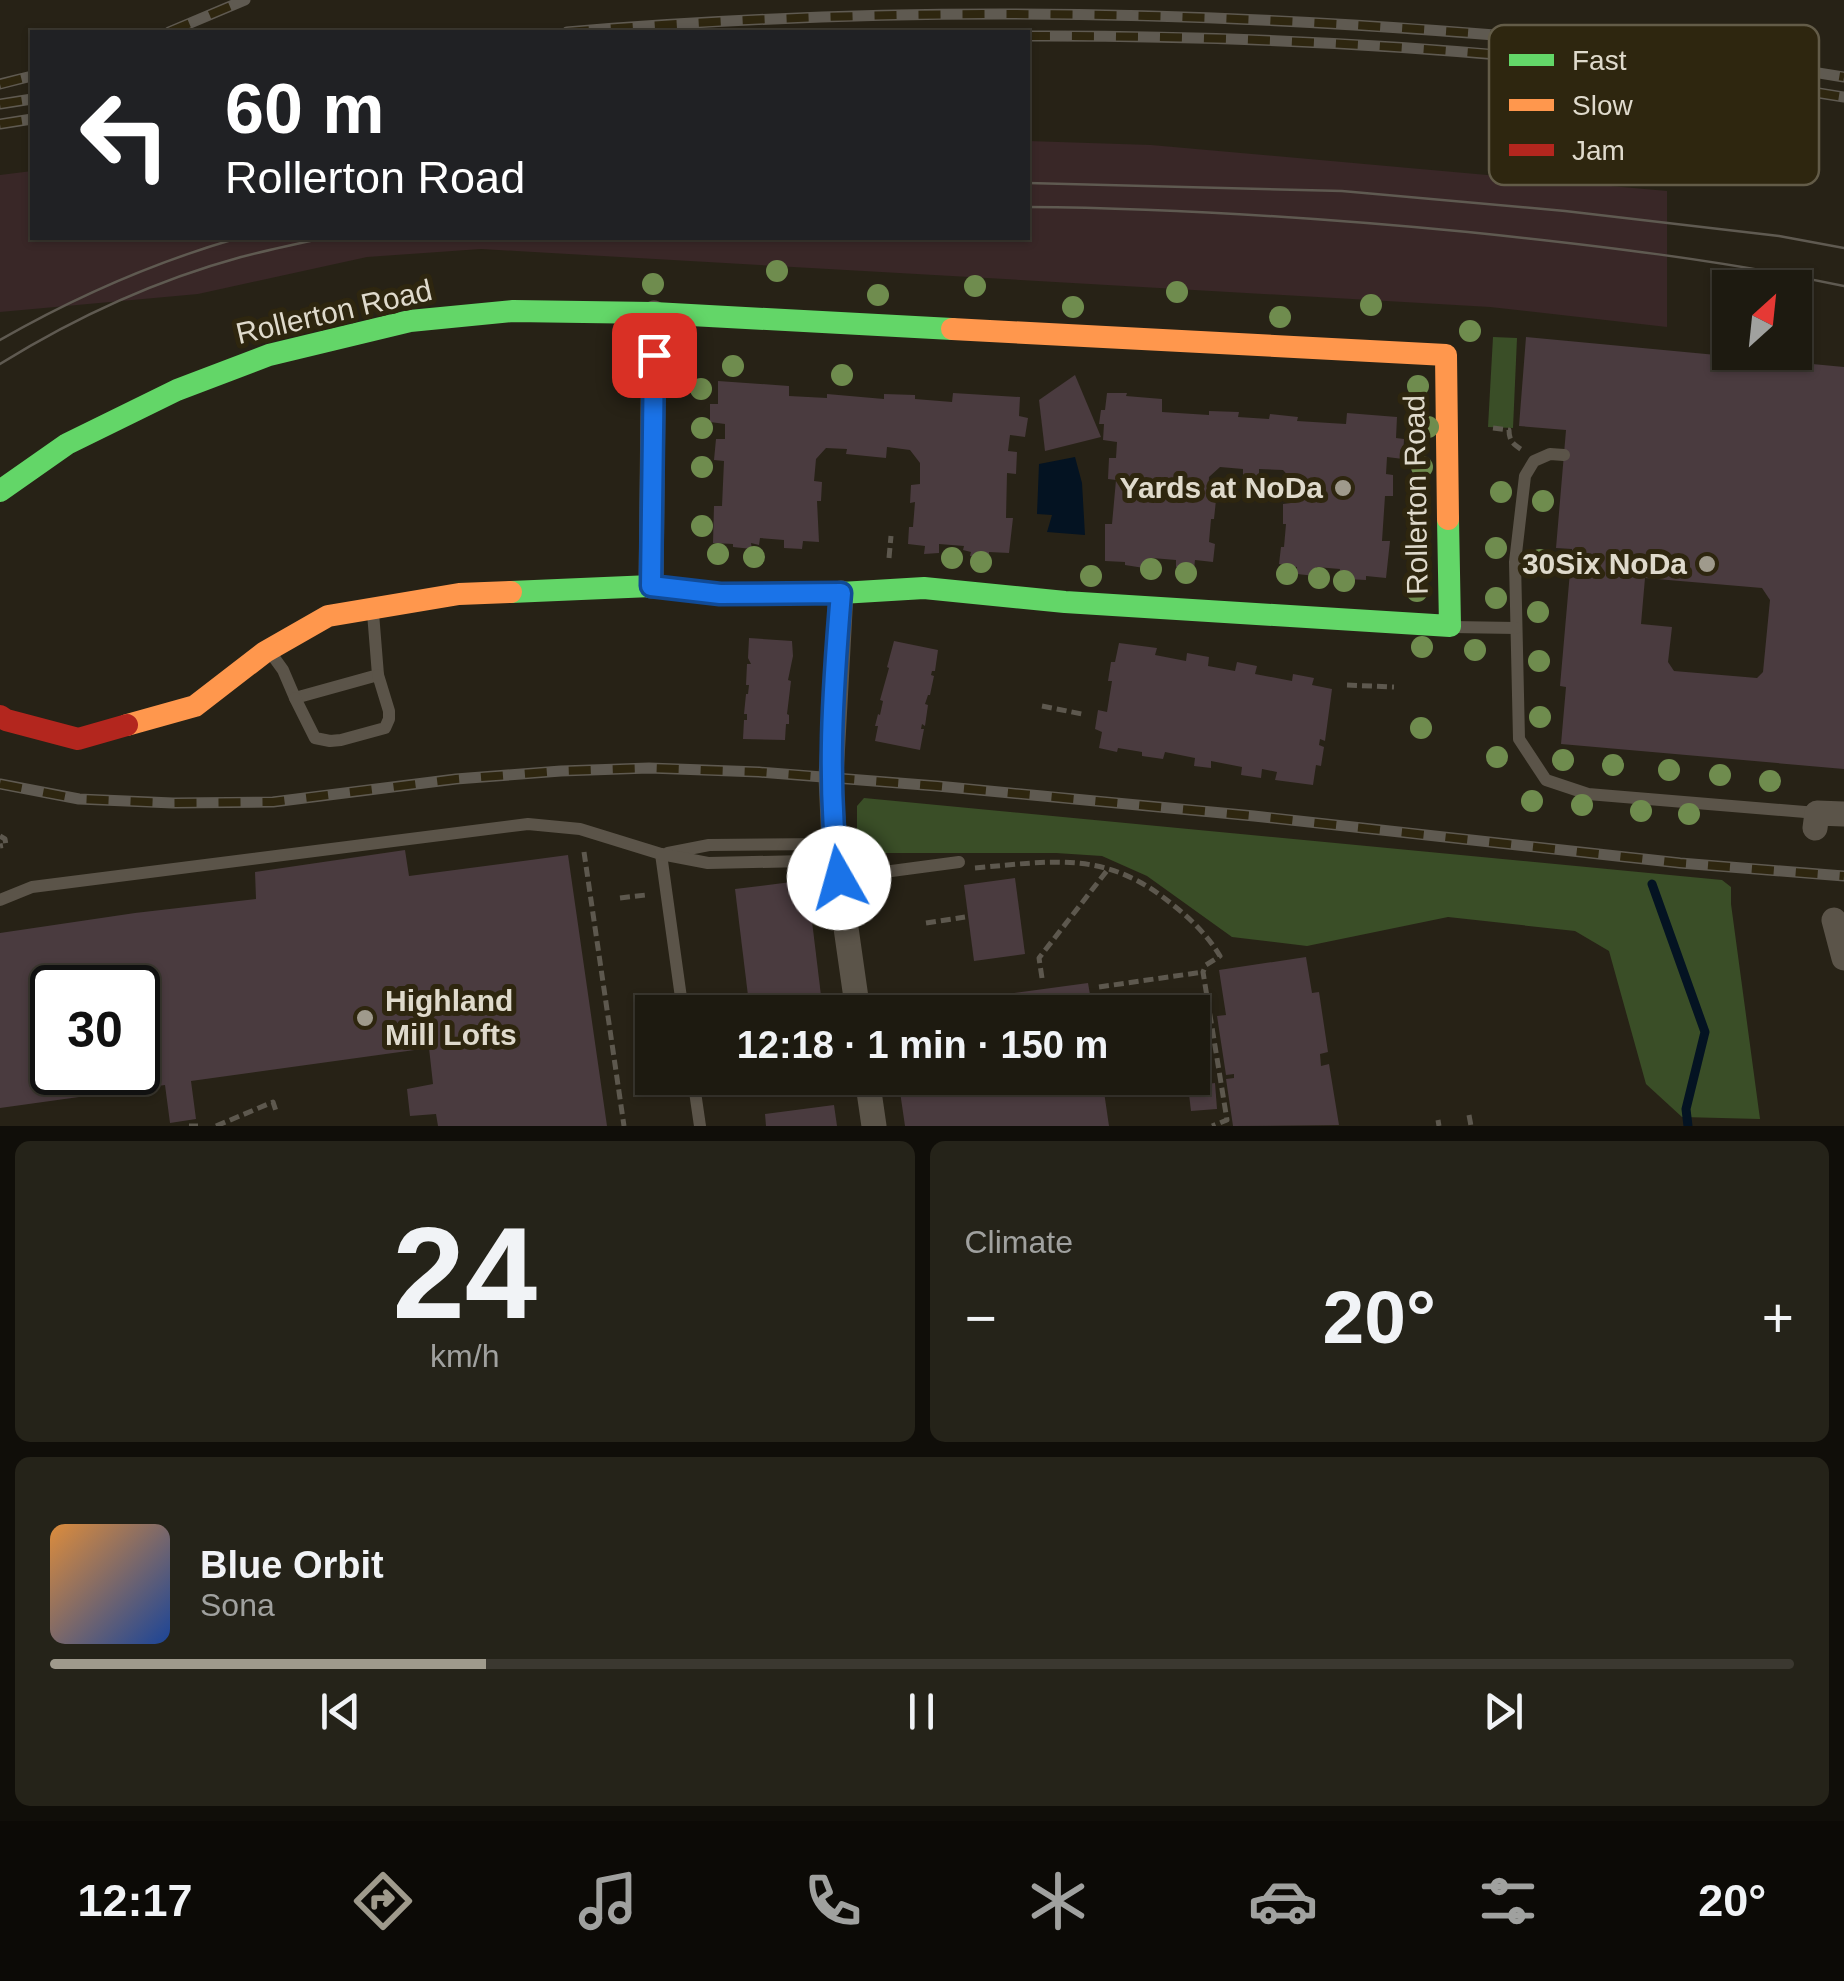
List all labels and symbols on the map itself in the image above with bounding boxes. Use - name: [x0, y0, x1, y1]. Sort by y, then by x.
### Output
- legend: [1489, 25, 1819, 185]
- text: Fast: [1572, 45, 1627, 76]
- text: Slow: [1572, 90, 1633, 121]
- text: Jam: [1572, 135, 1625, 166]
- north arrow: [1712, 270, 1812, 370]
- street label: Rollerton Road: [233, 273, 435, 350]
- pin: [612, 313, 697, 398]
- street label: Rollerton Road: [1397, 395, 1434, 595]
- place label: Yards at NoDa: [1120, 471, 1323, 504]
- marker: Yards at NoDa: [1332, 477, 1354, 499]
- place label: 30Six NoDa: [1522, 547, 1687, 580]
- marker: 30Six NoDa: [1696, 553, 1718, 575]
- position arrow: [787, 826, 891, 930]
- speed limit sign: 30: [30, 965, 160, 1095]
- place label: Highland Mill Lofts: [385, 984, 517, 1051]
- marker: Highland Mill Lofts: [354, 1007, 376, 1029]

